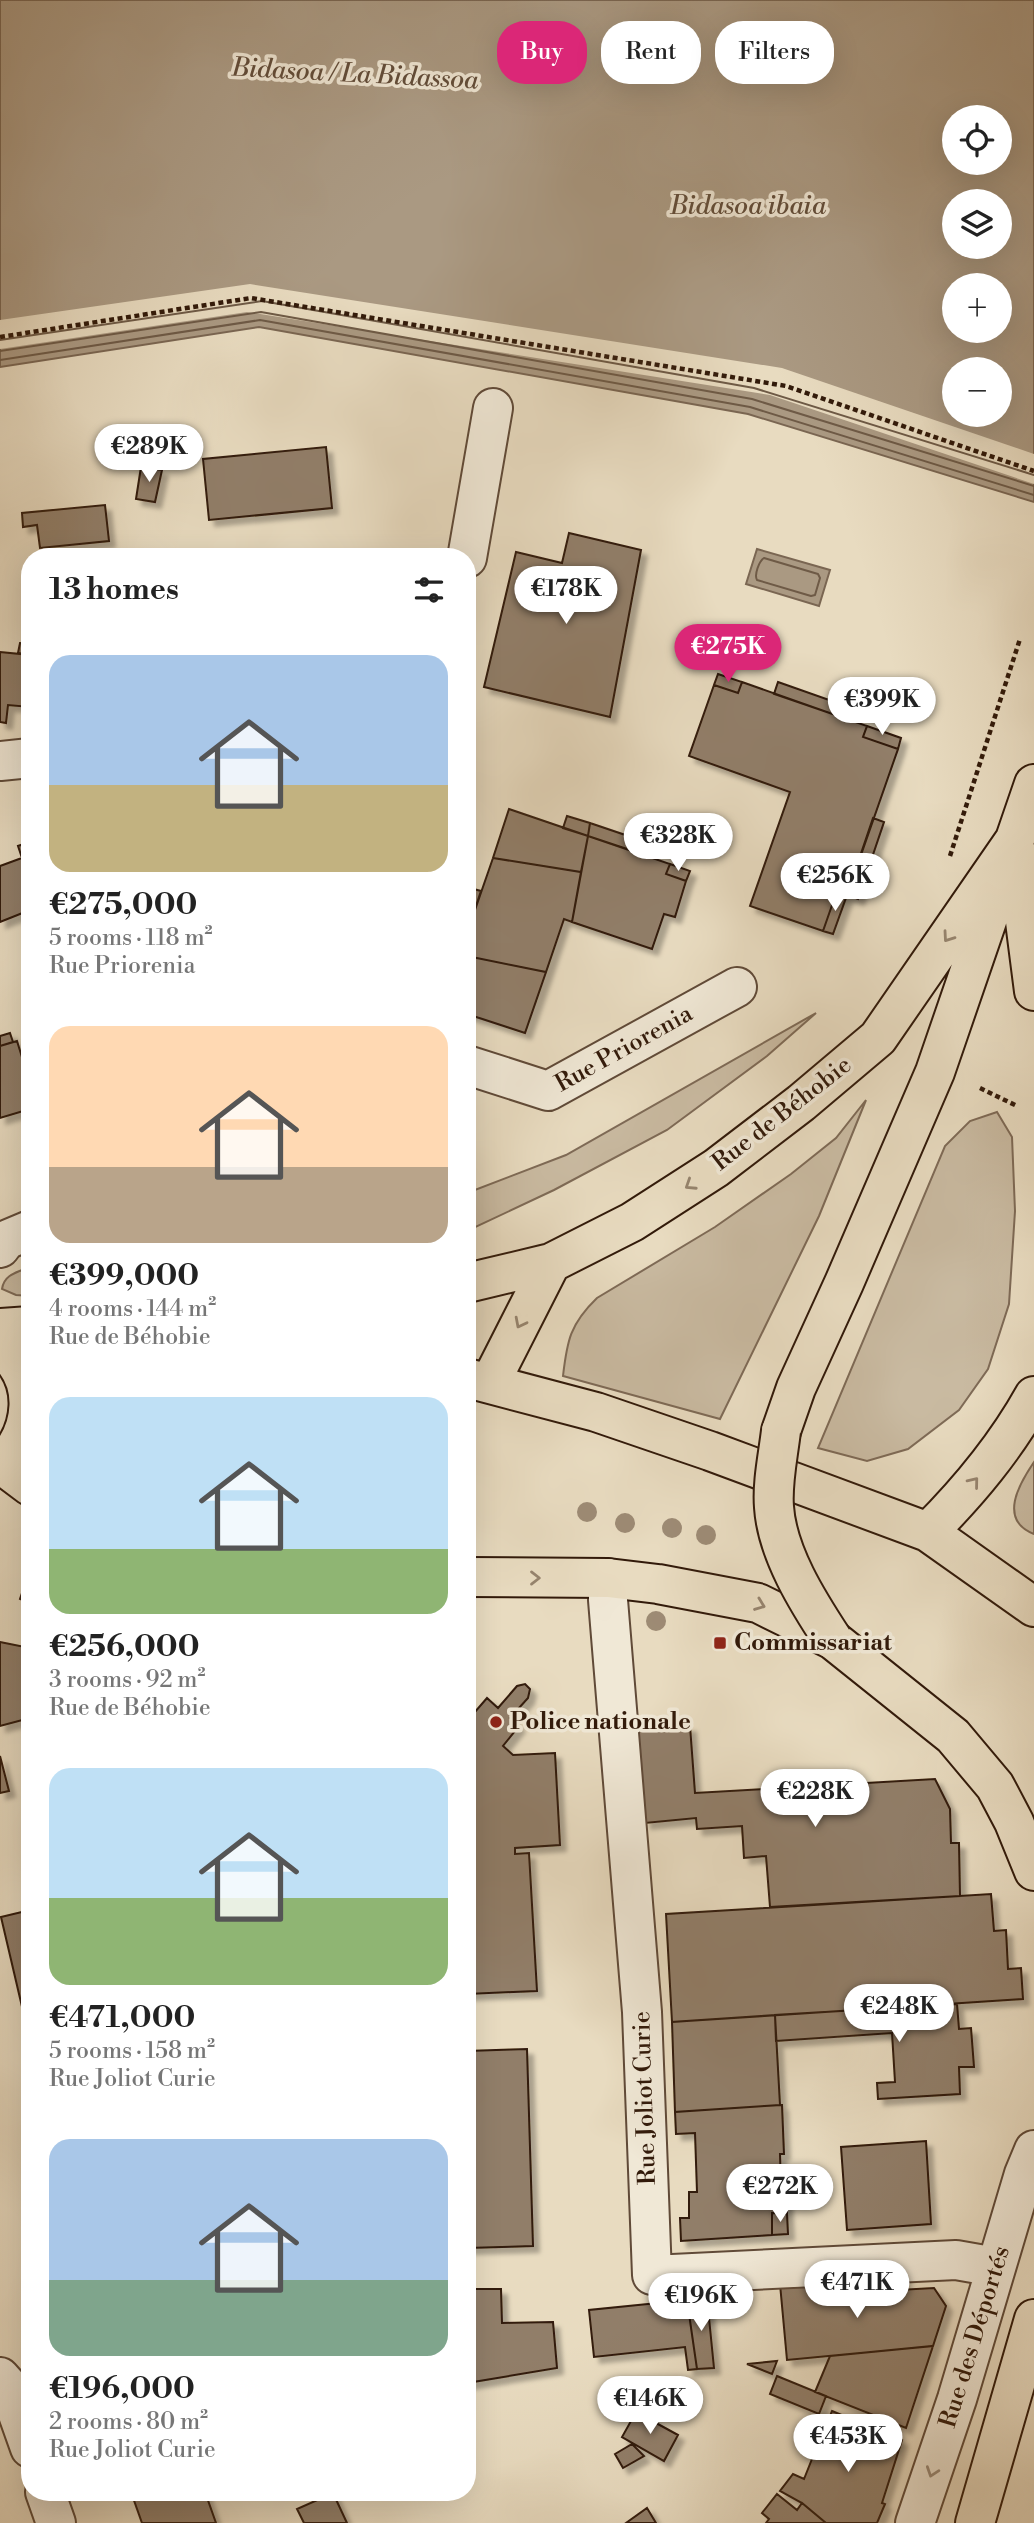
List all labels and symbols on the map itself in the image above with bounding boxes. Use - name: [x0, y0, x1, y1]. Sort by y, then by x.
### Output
- water label: Bidasoa / La Bidassoa: [230, 52, 480, 96]
- water label: Bidasoa ibaia: [669, 190, 827, 222]
- pin: €289K: [100, 424, 198, 484]
- pin: €178K: [517, 566, 615, 626]
- pin: €275K: [679, 624, 777, 684]
- pin: €399K: [833, 678, 931, 737]
- pin: €328K: [629, 814, 727, 873]
- pin: €256K: [786, 853, 884, 913]
- one-way arrow: [944, 929, 956, 942]
- street label: Rue Priorenia: [550, 998, 699, 1099]
- street label: Rue de Béhobie: [706, 1050, 858, 1178]
- one-way arrow: [684, 1177, 697, 1190]
- one-way arrow: [515, 1316, 528, 1328]
- one-way arrow: [966, 1478, 979, 1490]
- one-way arrow: [531, 1570, 541, 1586]
- one-way arrow: [754, 1597, 766, 1611]
- place label: Commissariat: [734, 1628, 892, 1658]
- marker: Commissariat: [712, 1635, 728, 1651]
- place label: Police nationale: [510, 1707, 691, 1737]
- marker: Police nationale: [488, 1714, 504, 1730]
- pin: €228K: [766, 1770, 864, 1829]
- pin: €248K: [850, 1984, 948, 2044]
- street label: Rue Joliot Curie: [627, 2011, 663, 2185]
- pin: €272K: [731, 2164, 829, 2224]
- street label: Rue des Déportés: [933, 2242, 1017, 2432]
- pin: €471K: [808, 2260, 906, 2320]
- pin: €196K: [652, 2274, 750, 2333]
- pin: €146K: [601, 2376, 699, 2436]
- pin: €453K: [799, 2414, 897, 2474]
- one-way arrow: [926, 2465, 940, 2477]

